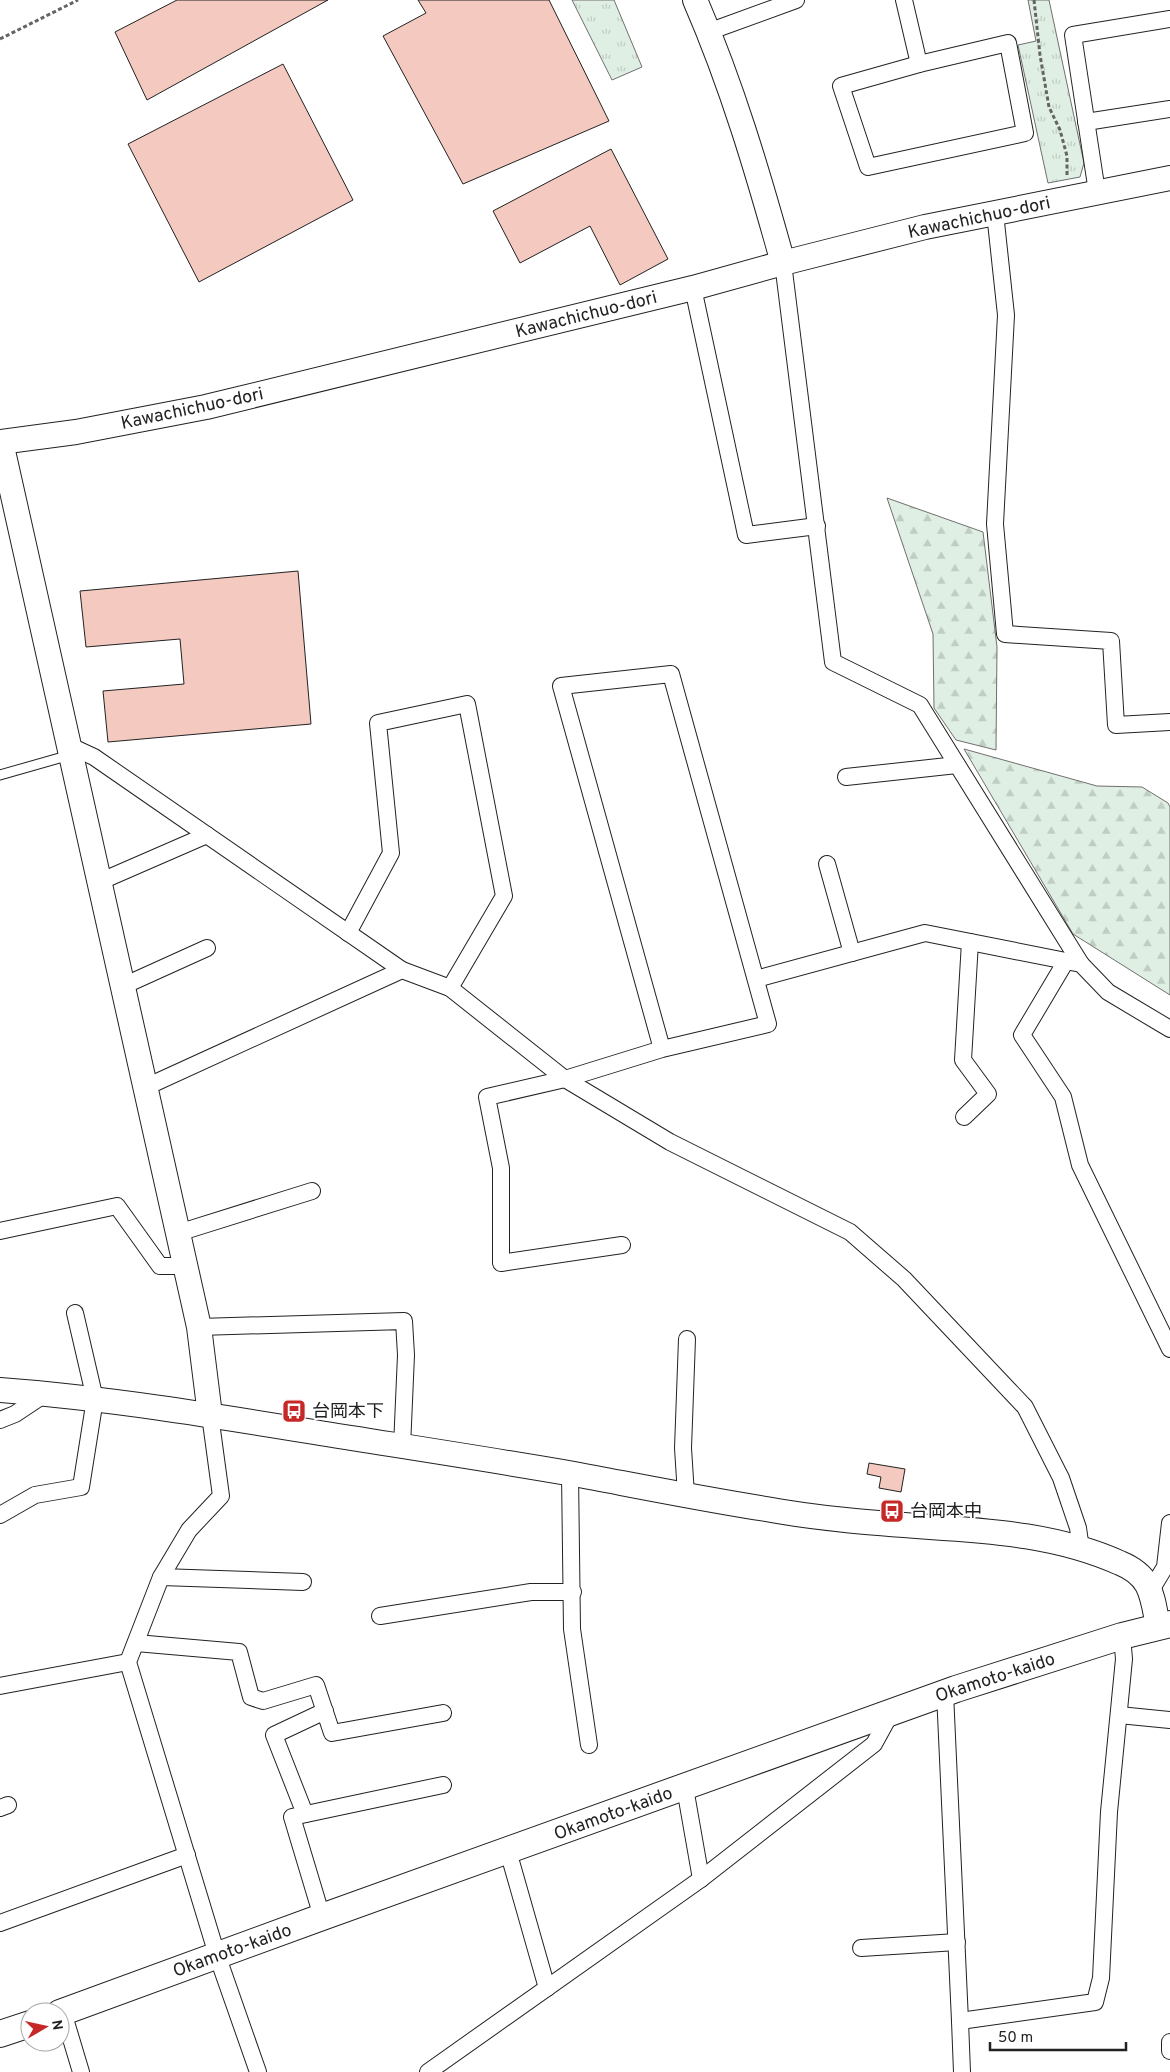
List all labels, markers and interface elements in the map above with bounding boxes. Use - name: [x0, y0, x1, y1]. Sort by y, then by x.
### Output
- street label: Kawachichuo-dori: [906, 192, 1053, 245]
- street label: Kawachichuo-dori: [513, 287, 660, 344]
- street label: Kawachichuo-dori: [119, 383, 266, 436]
- bus stop icon: 台岡本下: [281, 1398, 307, 1424]
- place label: 台岡本下: [312, 1401, 384, 1424]
- bus stop icon: 台岡本中: [879, 1498, 905, 1524]
- place label: 台岡本中: [910, 1501, 982, 1524]
- street label: Okamoto-kaido: [933, 1648, 1058, 1709]
- street label: Okamoto-kaido: [551, 1782, 676, 1847]
- street label: Okamoto-kaido: [170, 1919, 295, 1984]
- north arrow: [20, 2002, 70, 2052]
- text: N: [47, 2019, 66, 2032]
- scale bar: [990, 2020, 1126, 2052]
- text: 50 m: [998, 2029, 1033, 2048]

